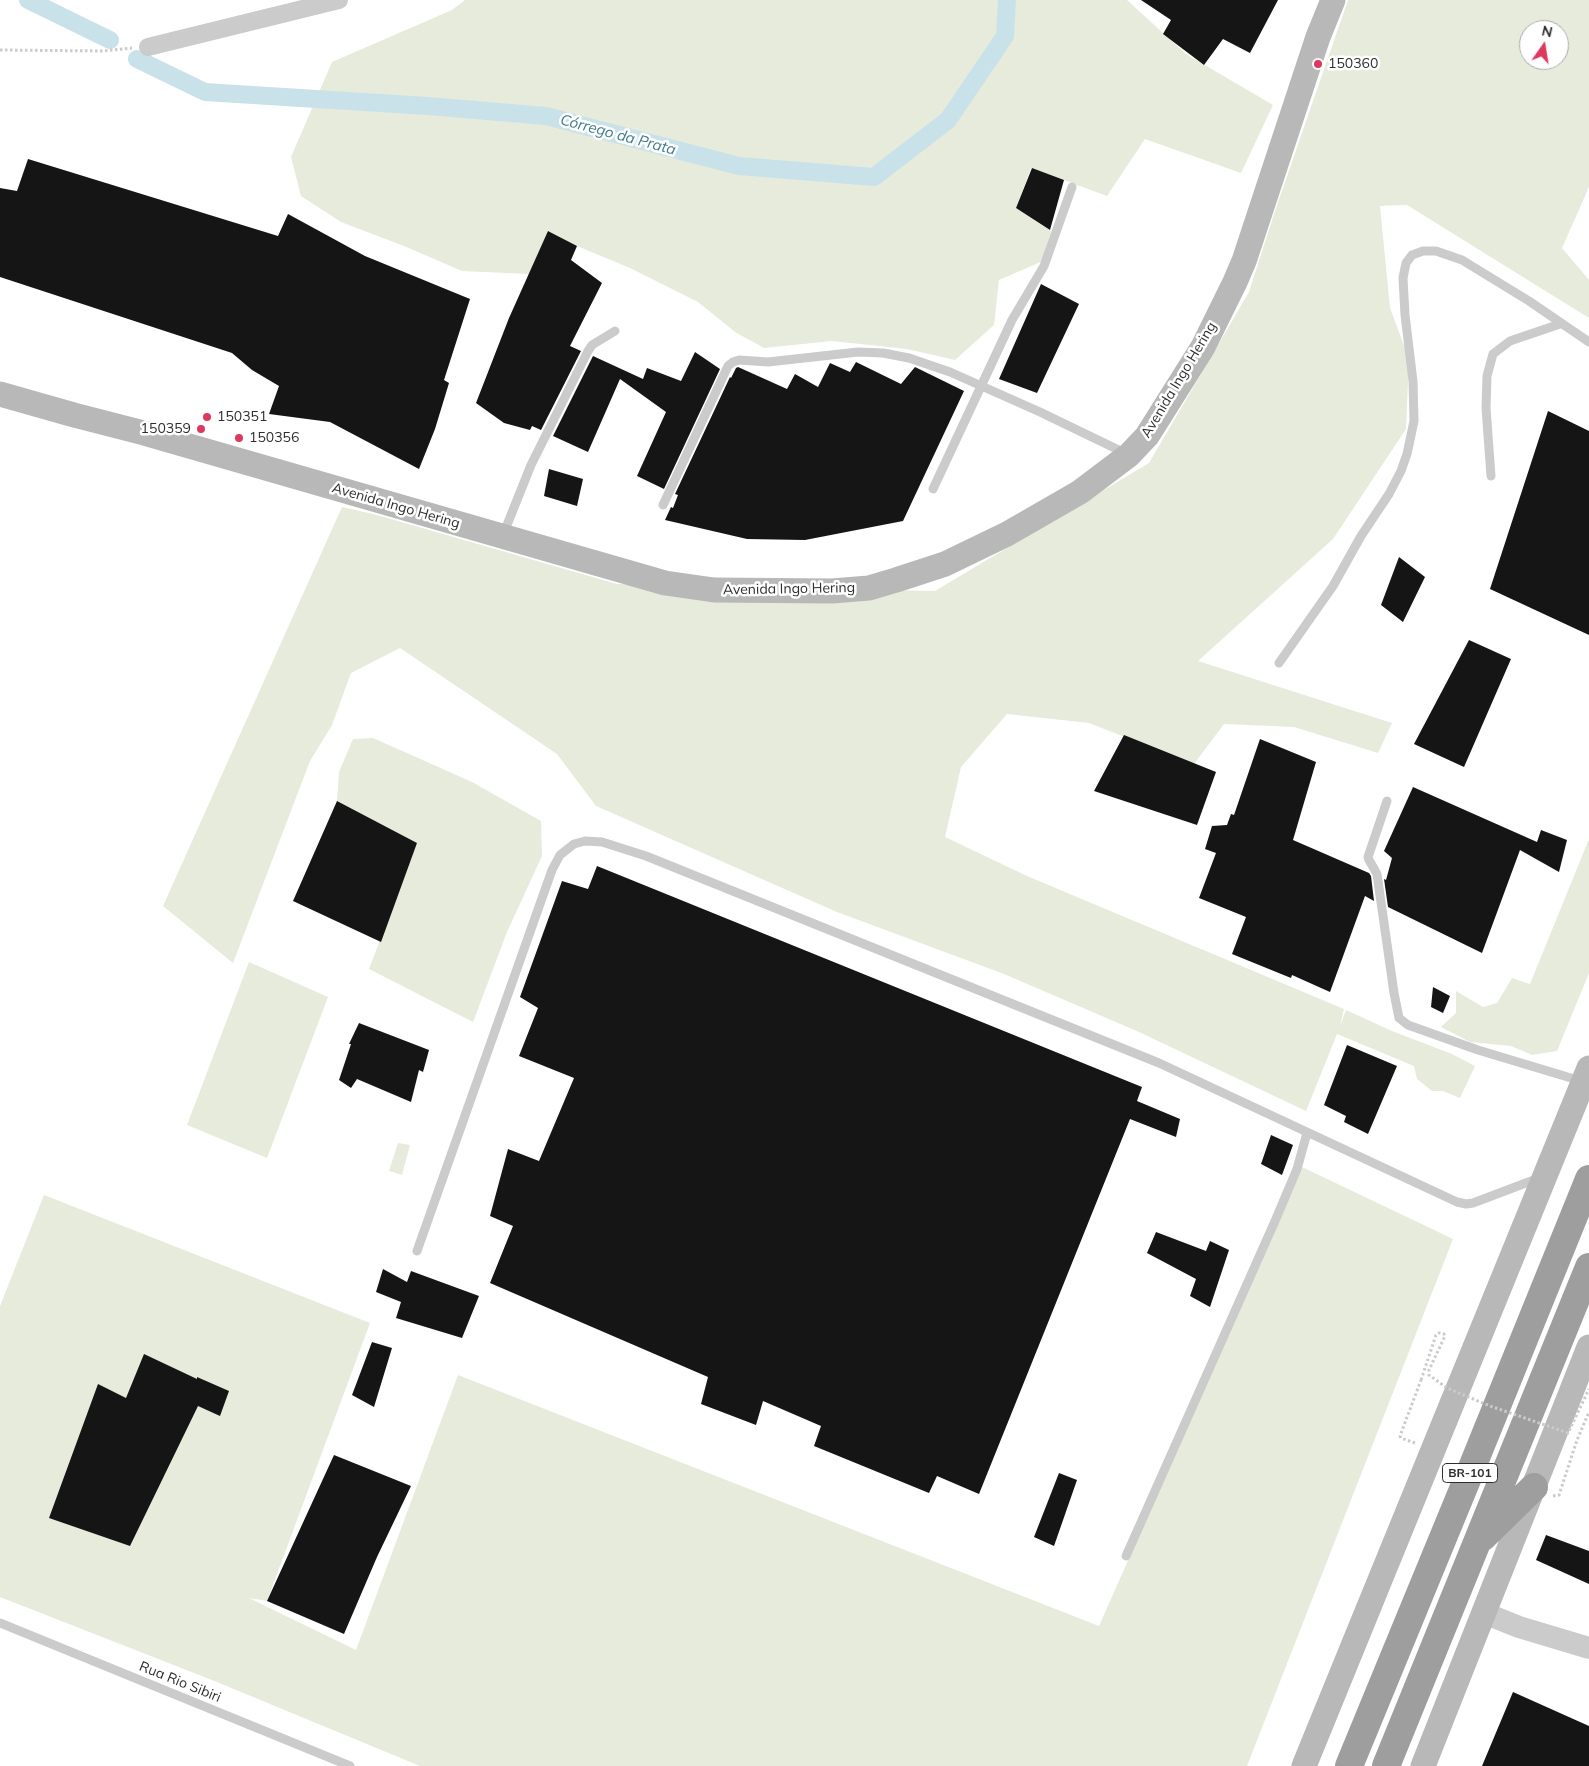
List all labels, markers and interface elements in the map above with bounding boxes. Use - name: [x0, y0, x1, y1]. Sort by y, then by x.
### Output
- north arrow: [1519, 20, 1569, 70]
- text: N: [1540, 21, 1554, 41]
- place label: 150360: [1328, 56, 1378, 72]
- marker: 150360: [1312, 58, 1324, 70]
- water label: Córrego da Prata: [558, 111, 678, 159]
- street label: Avenida Ingo Hering: [1138, 319, 1220, 441]
- place label: 150351: [217, 409, 267, 425]
- marker: 150351: [201, 411, 213, 423]
- place label: 150359: [141, 421, 191, 437]
- marker: 150359: [195, 423, 207, 435]
- place label: 150356: [249, 430, 299, 446]
- marker: 150356: [233, 432, 245, 444]
- street label: Avenida Ingo Hering: [330, 480, 462, 532]
- street label: Avenida Ingo Hering: [723, 579, 855, 599]
- road number: BR-101: [1442, 1464, 1498, 1482]
- street label: Rua Rio Sibiri: [137, 1658, 223, 1706]

